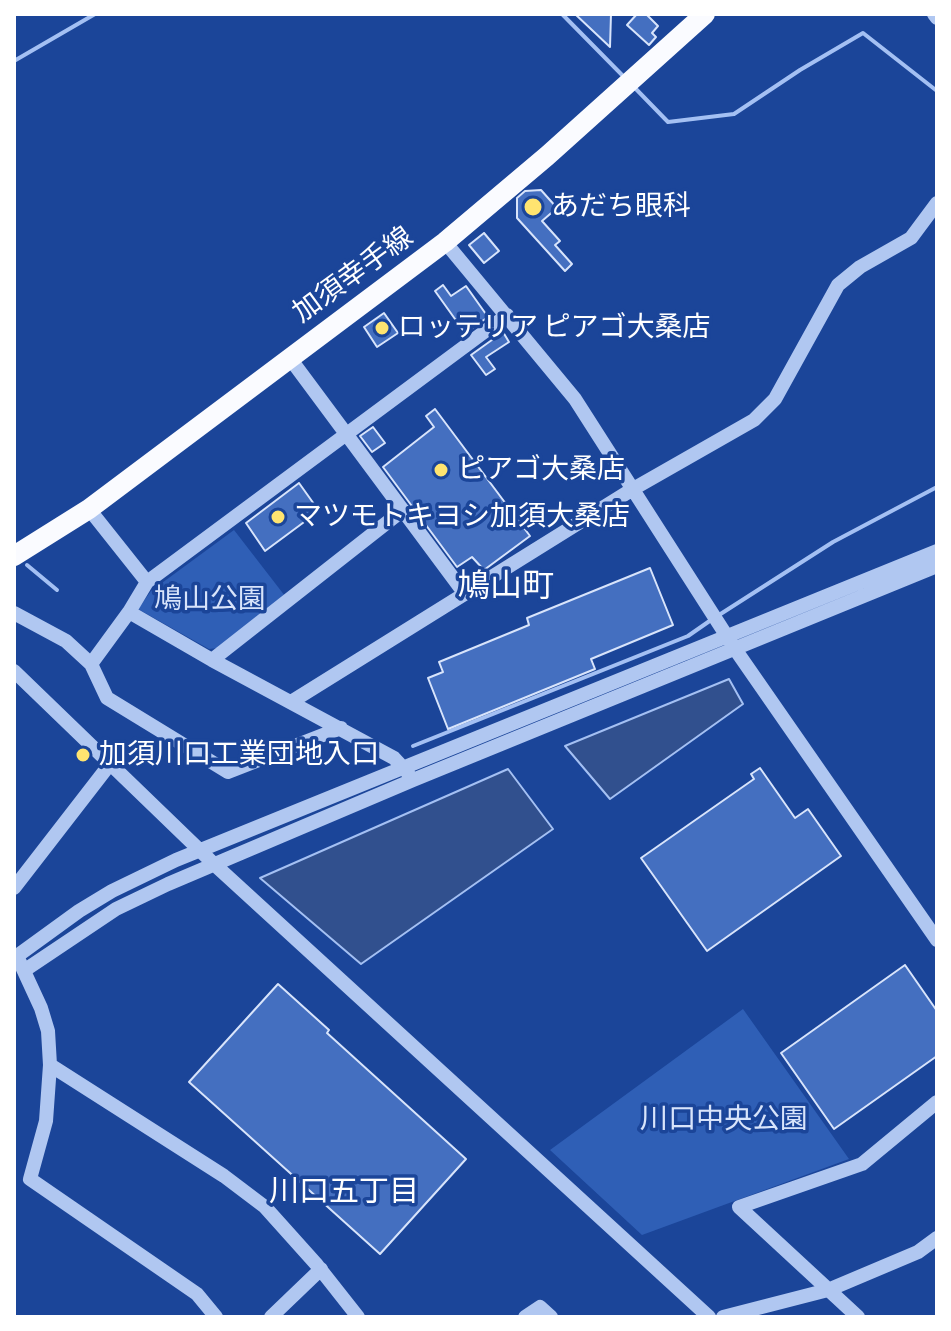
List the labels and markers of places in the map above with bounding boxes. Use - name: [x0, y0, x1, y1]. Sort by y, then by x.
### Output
- place label: あだち眼科: [551, 190, 691, 224]
- marker: あだち眼科: [522, 196, 544, 218]
- place label: ロッテリア ピアゴ大桑店: [398, 311, 711, 345]
- marker: ロッテリア ピアゴ大桑店: [373, 319, 391, 337]
- place label: ピアゴ大桑店: [457, 453, 625, 487]
- marker: ピアゴ大桑店: [432, 461, 450, 479]
- place label: マツモトキヨシ加須大桑店: [294, 500, 630, 534]
- marker: マツモトキヨシ加須大桑店: [269, 508, 287, 526]
- place label: 加須川口工業団地入口: [99, 738, 379, 772]
- marker: 加須川口工業団地入口: [74, 746, 92, 764]

